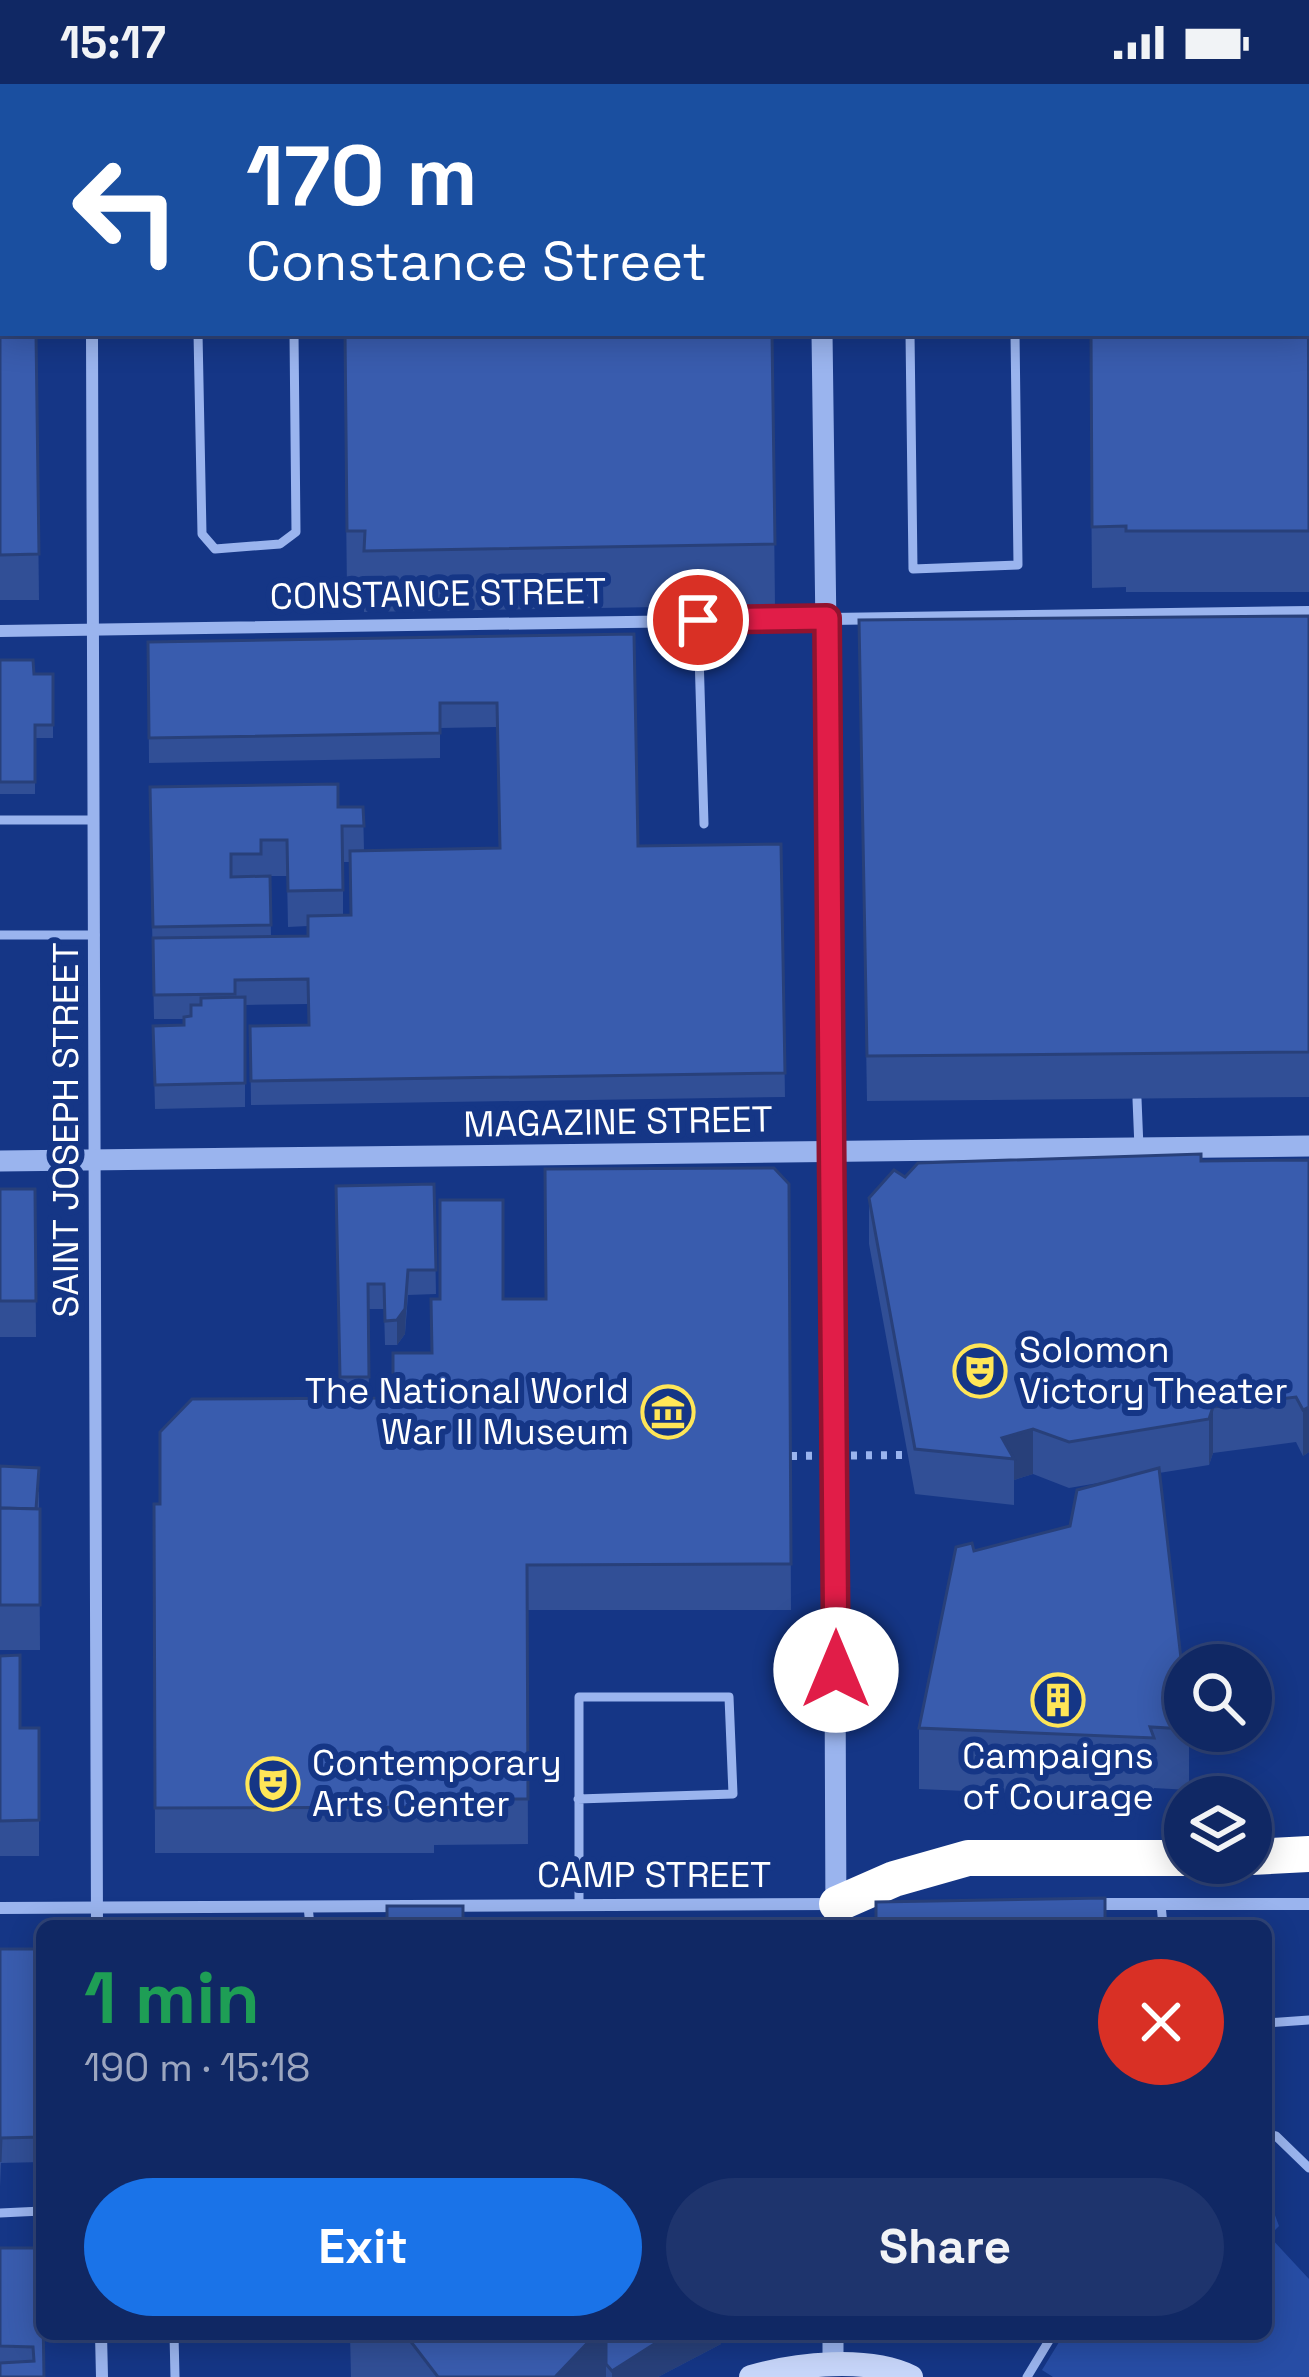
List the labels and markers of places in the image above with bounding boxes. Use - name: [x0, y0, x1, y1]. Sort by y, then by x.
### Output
- pin: [647, 569, 749, 671]
- place label: Solomon Victory Theater: [1019, 1327, 1288, 1414]
- theatre icon: Solomon Victory Theater: [952, 1343, 1008, 1399]
- place label: The National World War II Museum: [305, 1368, 629, 1455]
- museum icon: The National World War II Museum: [640, 1384, 696, 1440]
- building icon: Campaigns of Courage: [1030, 1672, 1086, 1728]
- place label: Campaigns of Courage: [962, 1733, 1154, 1820]
- place label: Contemporary Arts Center: [312, 1740, 562, 1827]
- theatre icon: Contemporary Arts Center: [245, 1756, 301, 1812]

